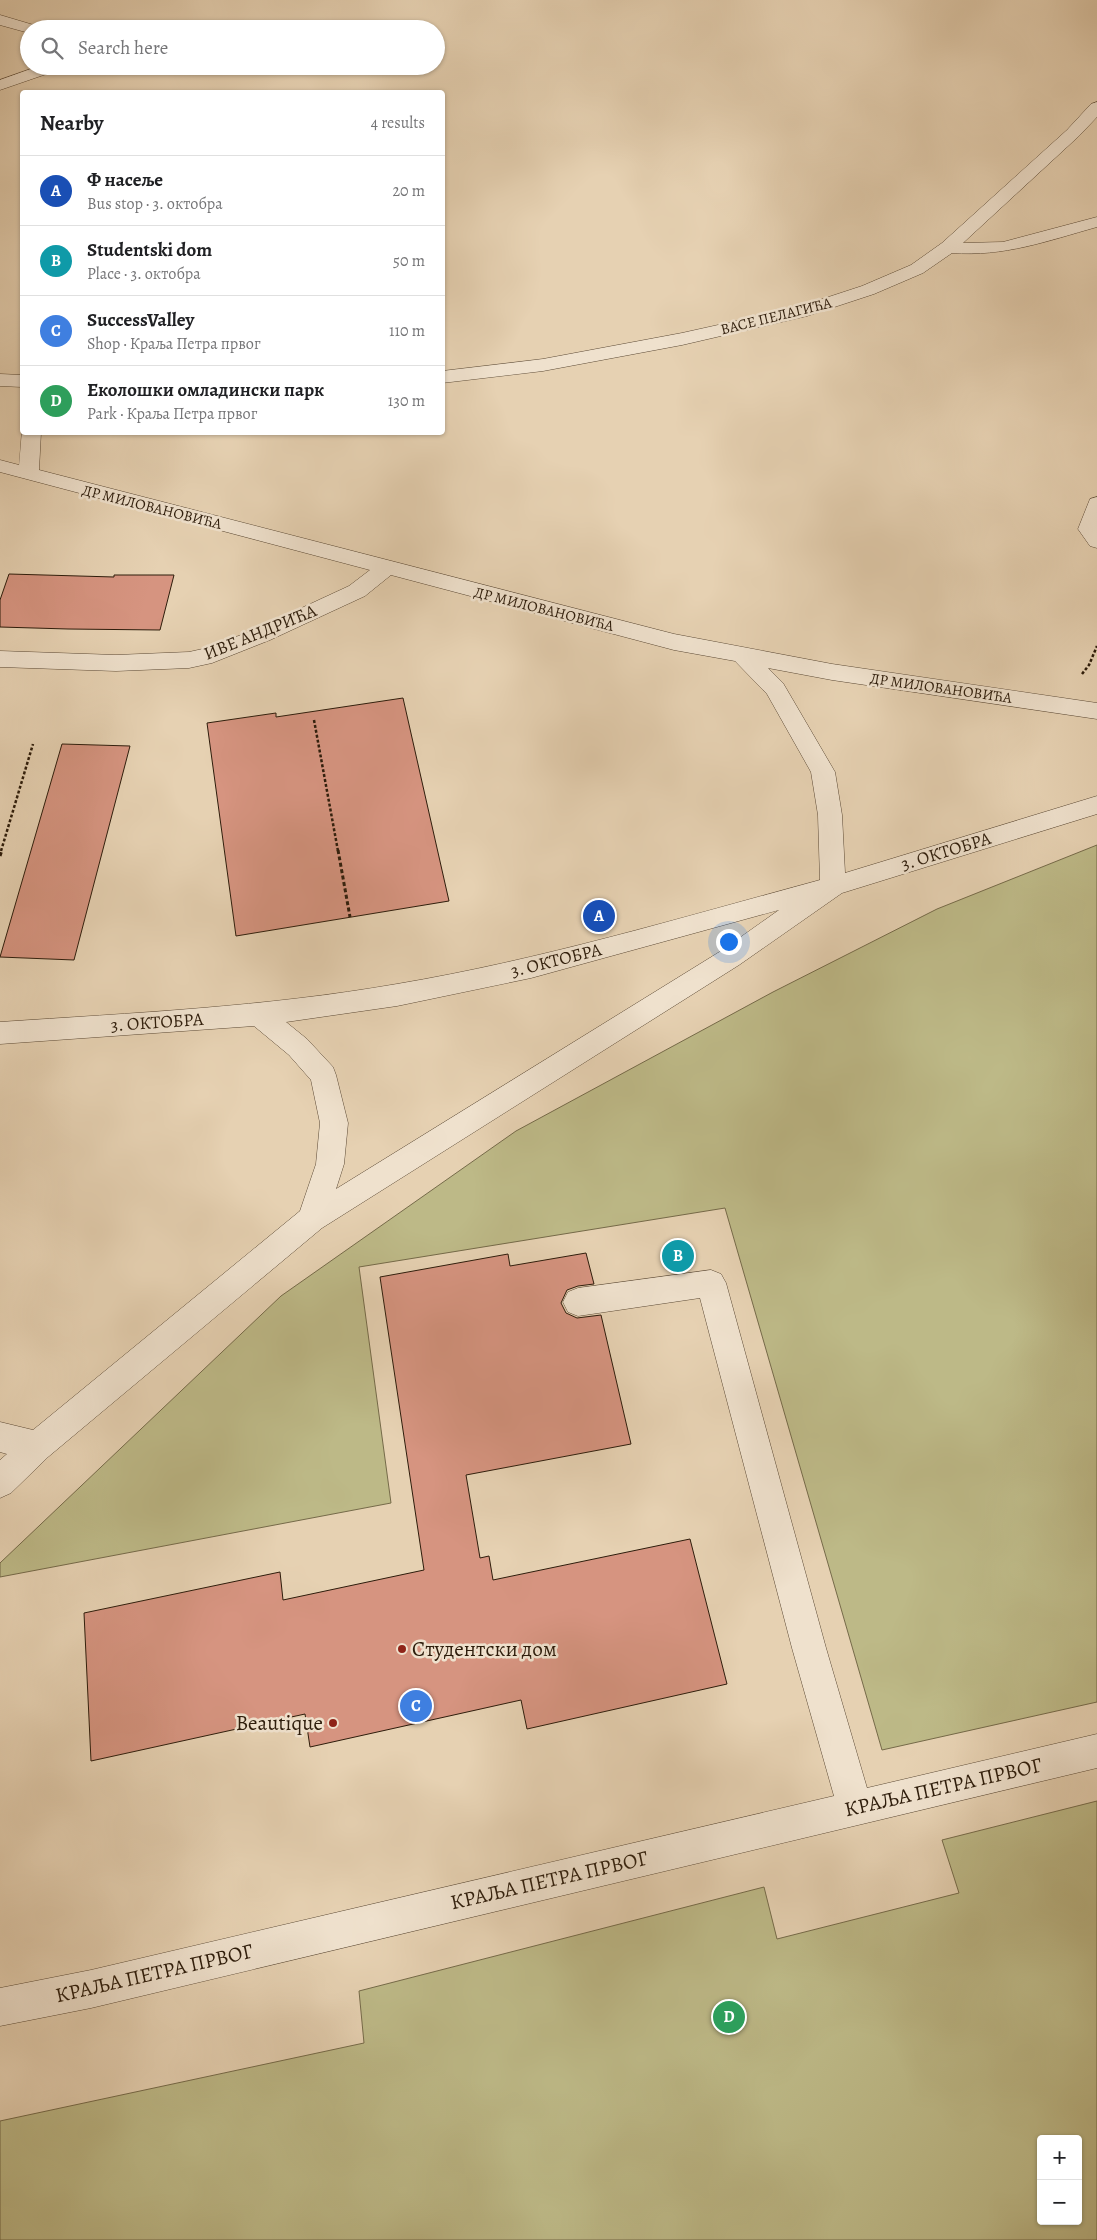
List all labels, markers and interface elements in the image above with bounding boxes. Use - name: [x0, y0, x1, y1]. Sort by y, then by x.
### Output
- search box: [20, 20, 445, 75]
- icon: search: [38, 34, 66, 62]
- text: Search here: [78, 35, 168, 61]
- text: Nearby: [40, 109, 103, 137]
- text: 4 results: [371, 112, 425, 134]
- text: Ф насеље: [87, 167, 163, 193]
- text: A: [51, 180, 61, 202]
- text: 20 m: [392, 180, 425, 202]
- text: Bus stop · 3. октобра: [87, 193, 223, 215]
- text: Studentski dom: [87, 237, 212, 263]
- text: B: [51, 250, 61, 272]
- text: 50 m: [393, 250, 425, 272]
- text: Place · 3. октобра: [87, 263, 201, 285]
- street label: ВАСЕ ПЕЛАГИЋА: [718, 292, 834, 339]
- text: SuccessValley: [87, 307, 194, 333]
- text: C: [51, 320, 61, 342]
- text: 110 m: [389, 320, 425, 342]
- text: Shop · Краља Петра првог: [87, 333, 261, 355]
- text: Еколошки омладински парк: [87, 377, 324, 403]
- text: D: [50, 390, 62, 412]
- text: 130 m: [388, 390, 425, 412]
- text: Park · Краља Петра првог: [87, 403, 257, 425]
- street label: ДР МИЛОВАНОВИЋА: [80, 480, 224, 534]
- street label: ДР МИЛОВАНОВИЋА: [472, 582, 616, 636]
- street label: ИВЕ АНДРИЋА: [200, 598, 320, 666]
- street label: ДР МИЛОВАНОВИЋА: [869, 668, 1013, 708]
- street label: 3. ОКТОБРА: [898, 826, 994, 876]
- pin: A: [583, 897, 615, 935]
- your location: [716, 929, 742, 955]
- street label: 3. ОКТОБРА: [508, 937, 604, 983]
- street label: 3. ОКТОБРА: [110, 1007, 205, 1037]
- pin: B: [662, 1237, 694, 1275]
- place label: Студентски дом: [412, 1635, 557, 1663]
- marker: Студентски дом: [396, 1643, 408, 1655]
- pin: C: [400, 1687, 432, 1725]
- place label: Beautique: [236, 1709, 323, 1737]
- marker: Beautique: [327, 1717, 339, 1729]
- street label: КРАЉА ПЕТРА ПРВОГ: [842, 1751, 1045, 1823]
- street label: КРАЉА ПЕТРА ПРВОГ: [448, 1844, 651, 1916]
- street label: КРАЉА ПЕТРА ПРВОГ: [53, 1937, 256, 2009]
- pin: D: [713, 1998, 745, 2036]
- map controls: [1037, 2135, 1082, 2225]
- button: +: [1037, 2135, 1082, 2180]
- button: −: [1037, 2180, 1082, 2225]

